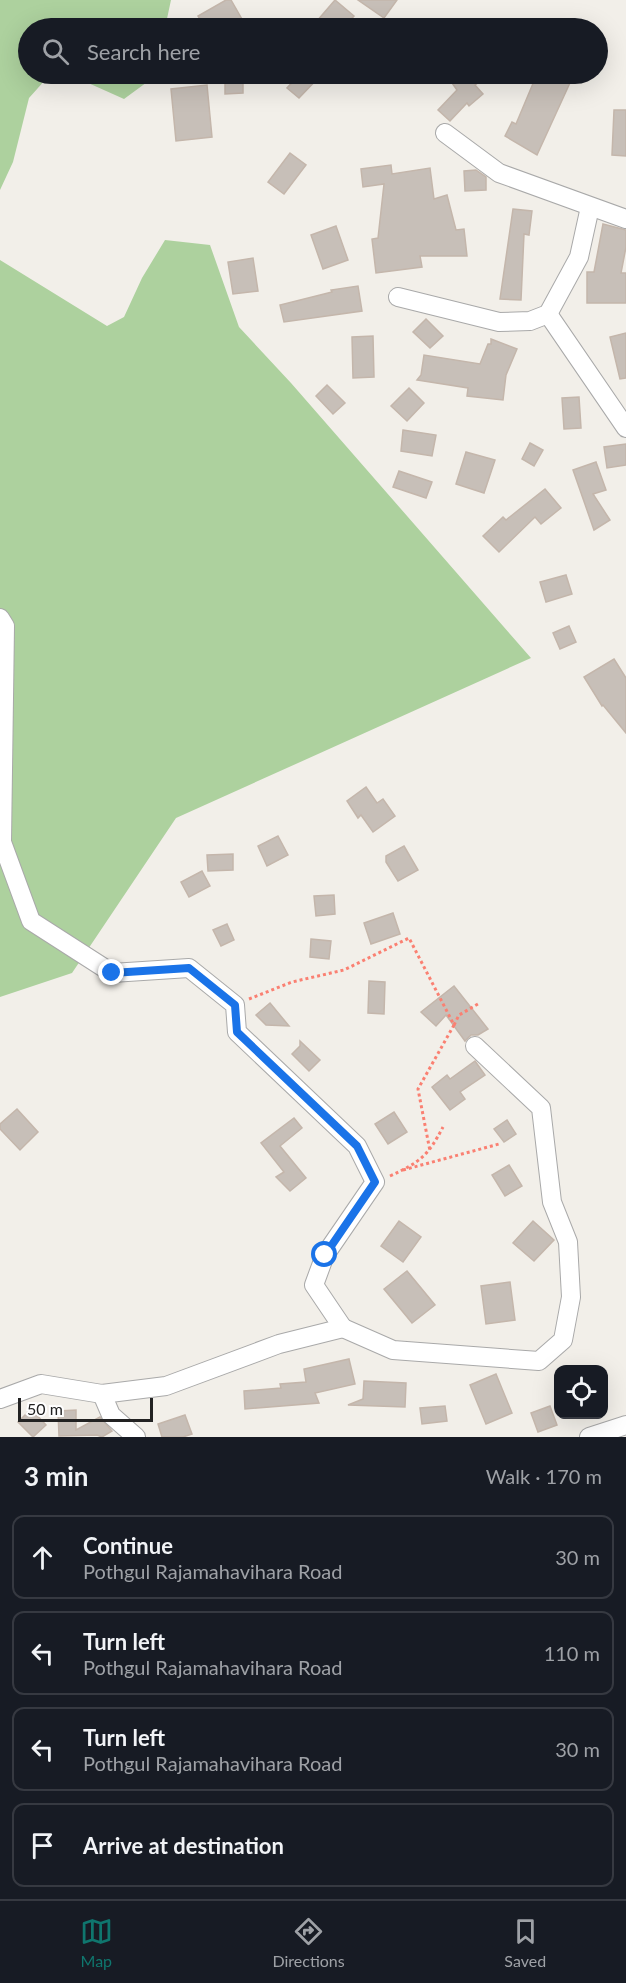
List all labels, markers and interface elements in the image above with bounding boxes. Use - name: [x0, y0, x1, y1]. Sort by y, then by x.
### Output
- search box: [18, 18, 608, 84]
- icon: search: [39, 35, 72, 68]
- text: Search here: [87, 38, 200, 65]
- route end: [98, 959, 124, 985]
- route start: [311, 1241, 337, 1267]
- map controls: [554, 1365, 608, 1419]
- button: locate: [554, 1365, 608, 1419]
- scale bar: [18, 1395, 153, 1422]
- text: 50 m: [27, 1399, 63, 1418]
- text: 3 min: [24, 1460, 88, 1492]
- text: Walk · 170 m: [486, 1464, 602, 1488]
- text: Continue: [83, 1532, 173, 1559]
- icon: ahead: [26, 1541, 59, 1574]
- text: 30 m: [555, 1545, 600, 1569]
- text: Pothgul Rajamahavihara Road: [83, 1559, 342, 1583]
- text: Turn left: [83, 1628, 165, 1655]
- icon: left: [26, 1637, 59, 1670]
- text: 110 m: [544, 1641, 600, 1665]
- text: Pothgul Rajamahavihara Road: [83, 1655, 342, 1679]
- text: Turn left: [83, 1724, 165, 1751]
- icon: left: [26, 1733, 59, 1766]
- text: 30 m: [555, 1737, 600, 1761]
- text: Pothgul Rajamahavihara Road: [83, 1751, 342, 1775]
- icon: arrive: [26, 1829, 59, 1862]
- text: Arrive at destination: [83, 1832, 284, 1859]
- tab: Map: [80, 1915, 113, 1970]
- tab: Directions: [272, 1915, 345, 1970]
- tab: Saved: [504, 1915, 546, 1970]

